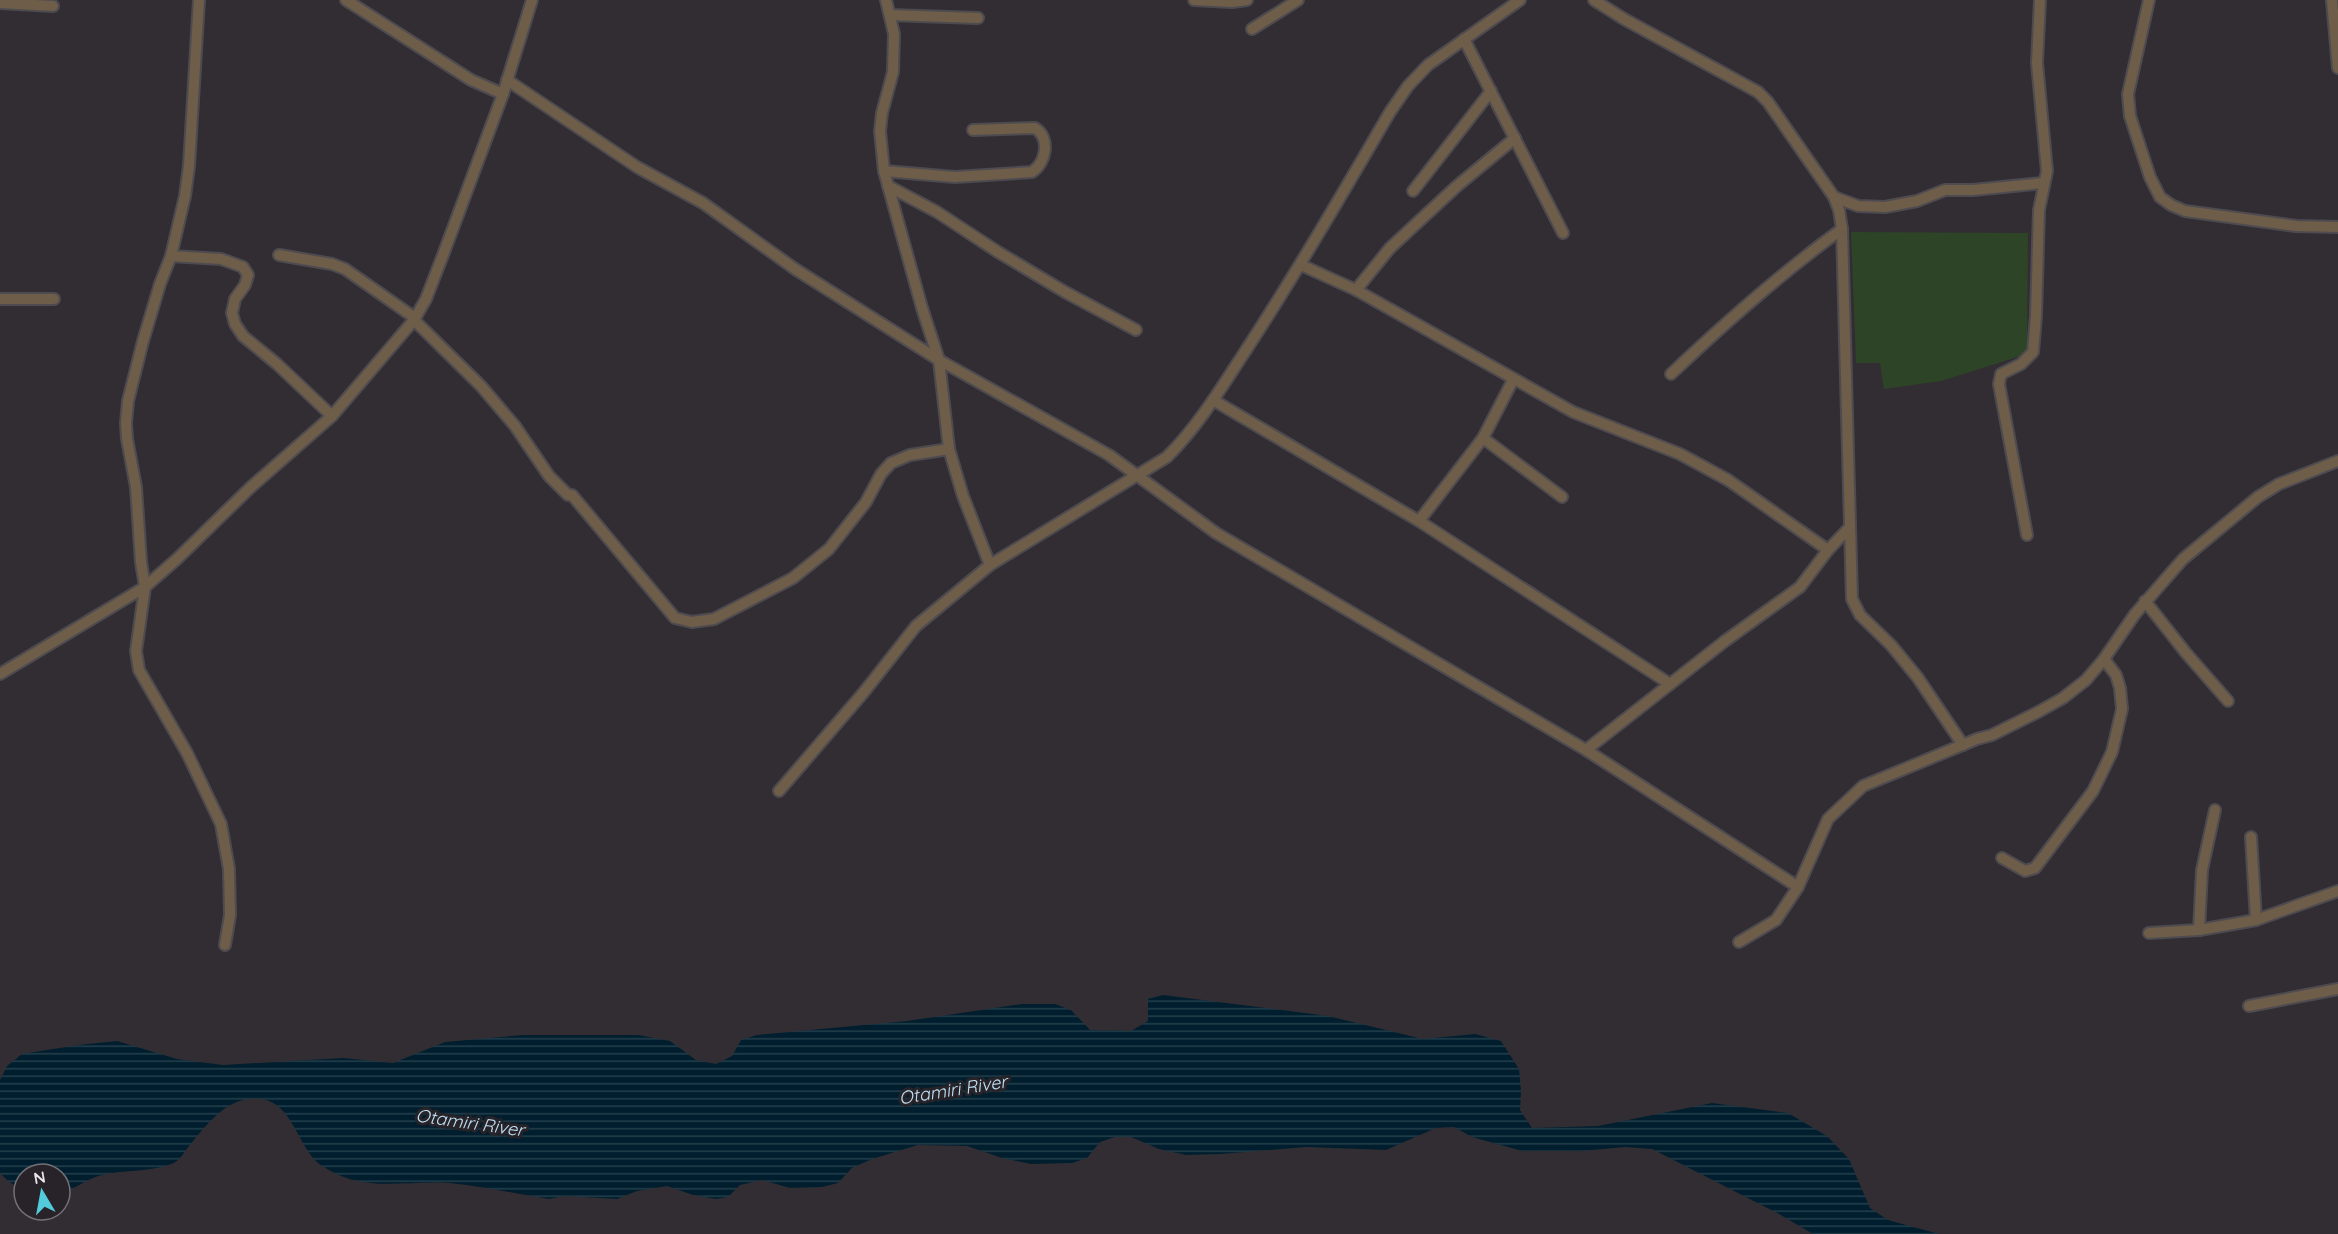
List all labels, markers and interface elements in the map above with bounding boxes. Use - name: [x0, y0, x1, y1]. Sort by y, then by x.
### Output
- water label: Otamiri River: [897, 1069, 1011, 1109]
- water label: Otamiri River: [414, 1104, 528, 1142]
- north arrow: [12, 1162, 72, 1222]
- text: N: [32, 1166, 47, 1188]

